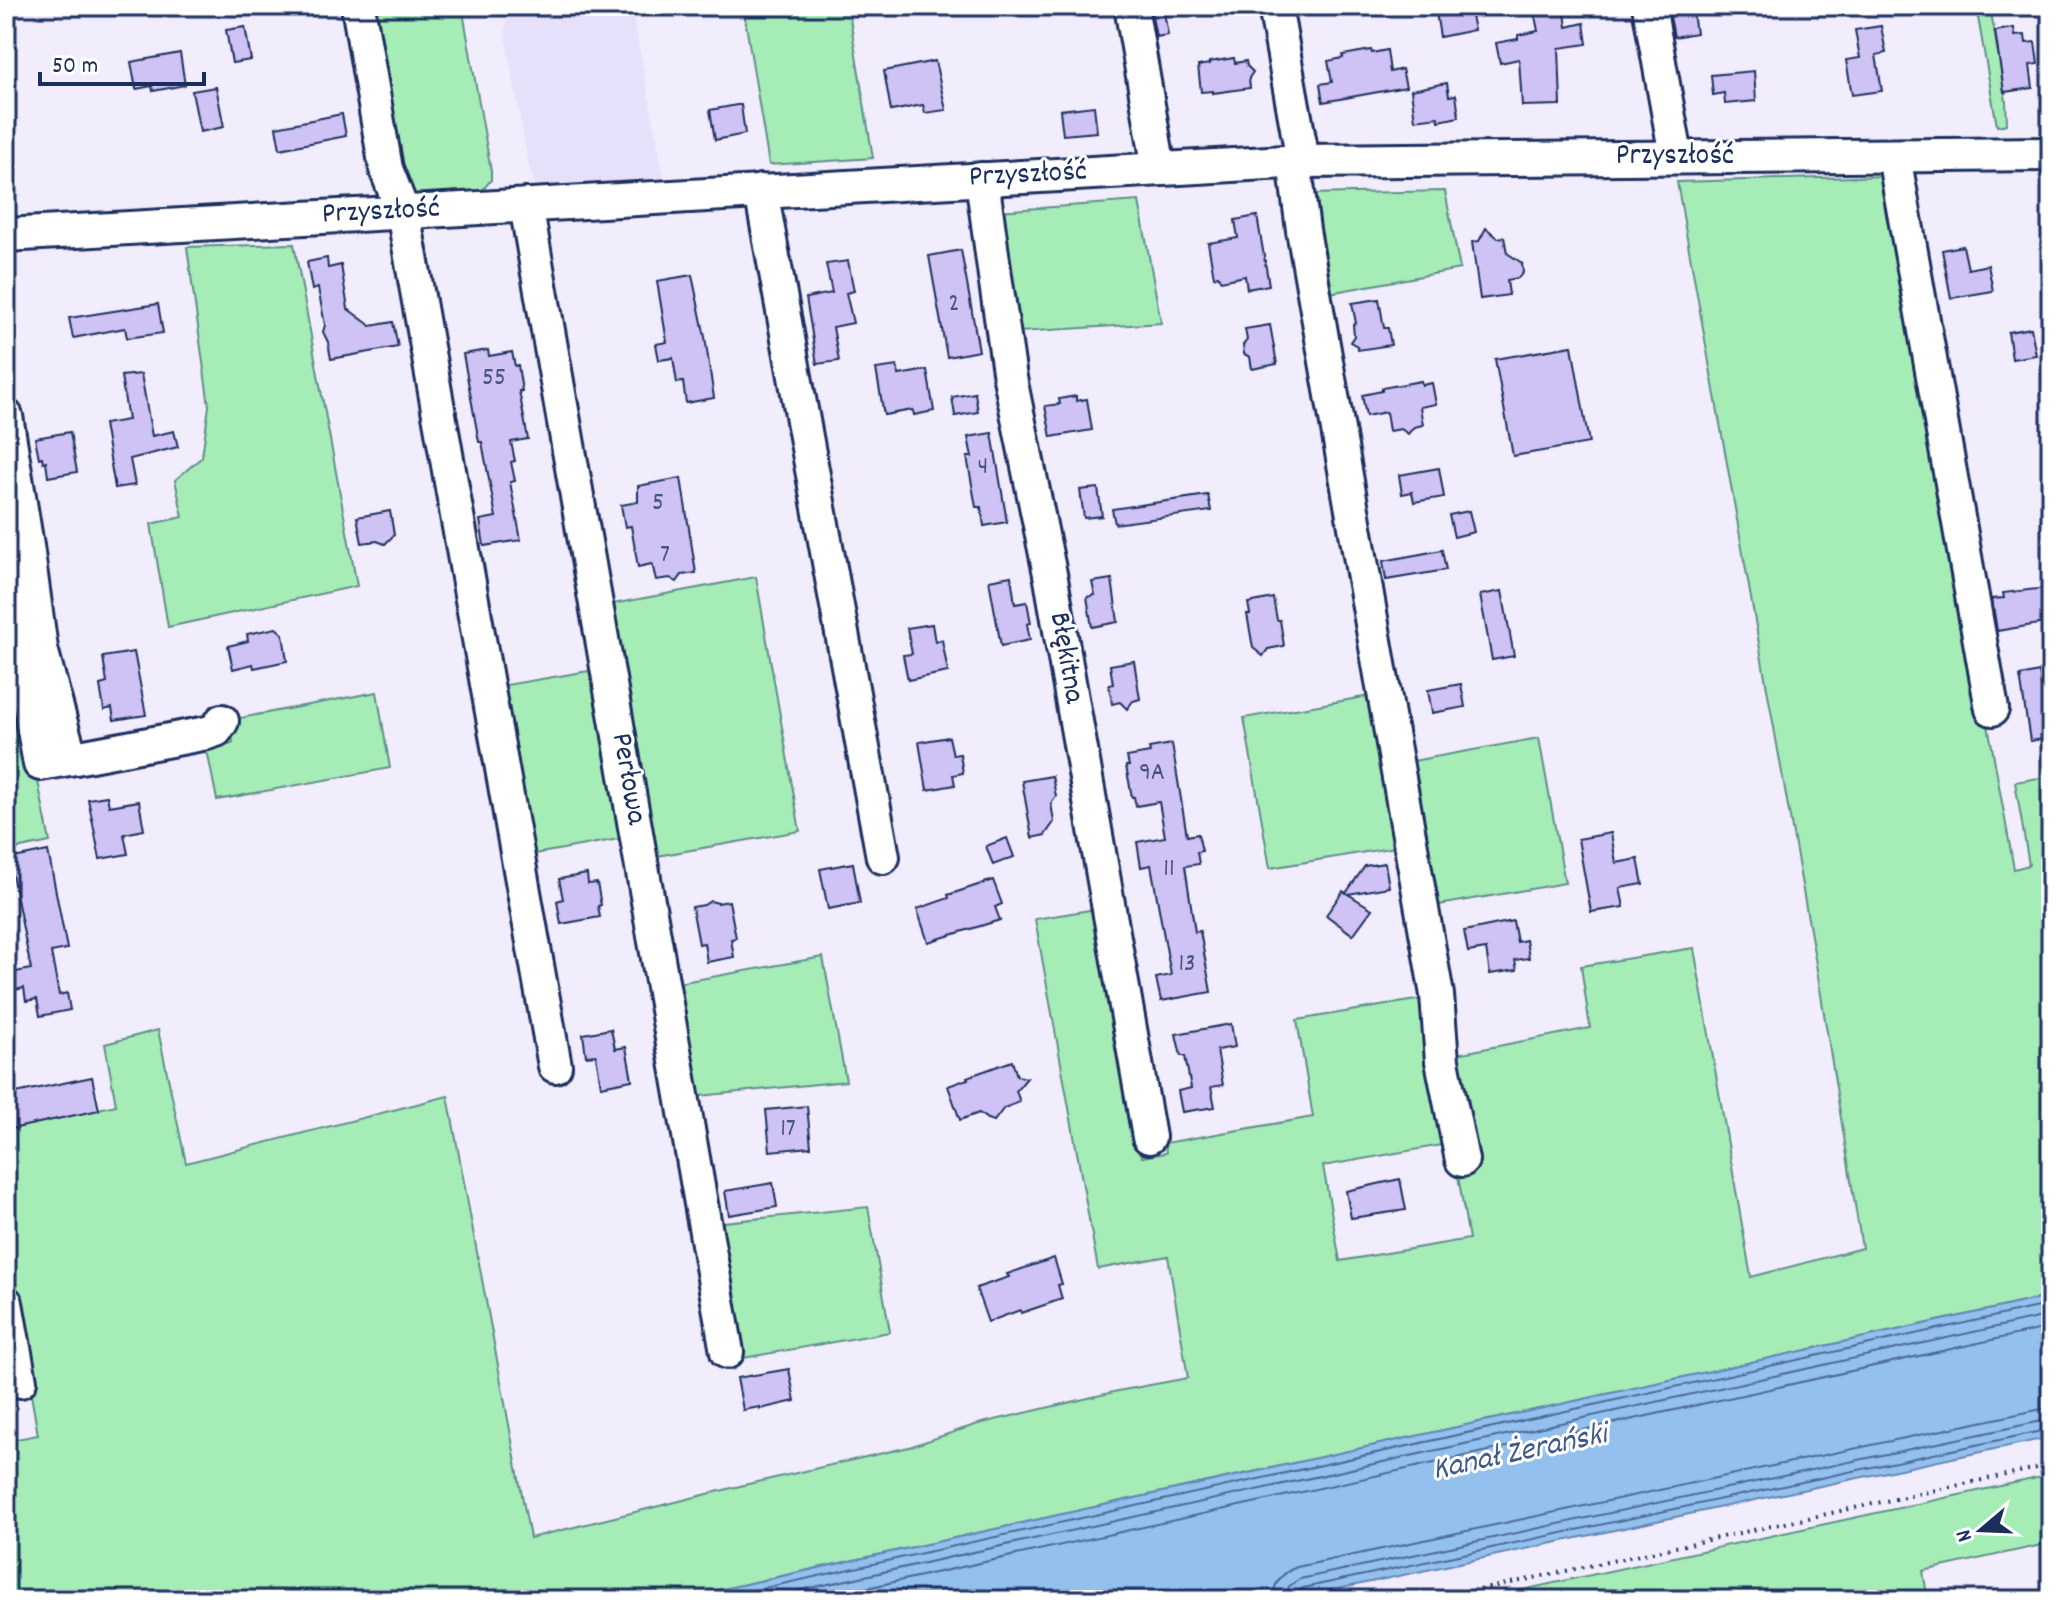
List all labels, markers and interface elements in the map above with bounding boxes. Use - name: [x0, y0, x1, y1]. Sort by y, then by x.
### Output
- scale bar: [40, 36, 204, 86]
- text: 50 m: [52, 50, 98, 84]
- street label: Przyszłość: [1616, 136, 1734, 179]
- street label: Przyszłość: [968, 151, 1088, 201]
- street label: Przyszłość: [321, 188, 441, 238]
- house number: 2: [948, 286, 960, 323]
- house number: 55: [482, 360, 506, 397]
- house number: 4: [978, 449, 988, 486]
- house number: 5: [652, 485, 664, 522]
- house number: 7: [660, 537, 670, 574]
- street label: Błękitna: [1036, 609, 1094, 708]
- street label: Perłowa: [598, 730, 656, 829]
- house number: 9A: [1139, 755, 1165, 792]
- house number: 11: [1163, 851, 1175, 888]
- house number: 13: [1178, 946, 1196, 983]
- house number: 17: [780, 1111, 796, 1148]
- water label: Kanał Żerański: [1428, 1412, 1617, 1495]
- north arrow: [1941, 1490, 2021, 1570]
- text: N: [1949, 1525, 1982, 1546]

